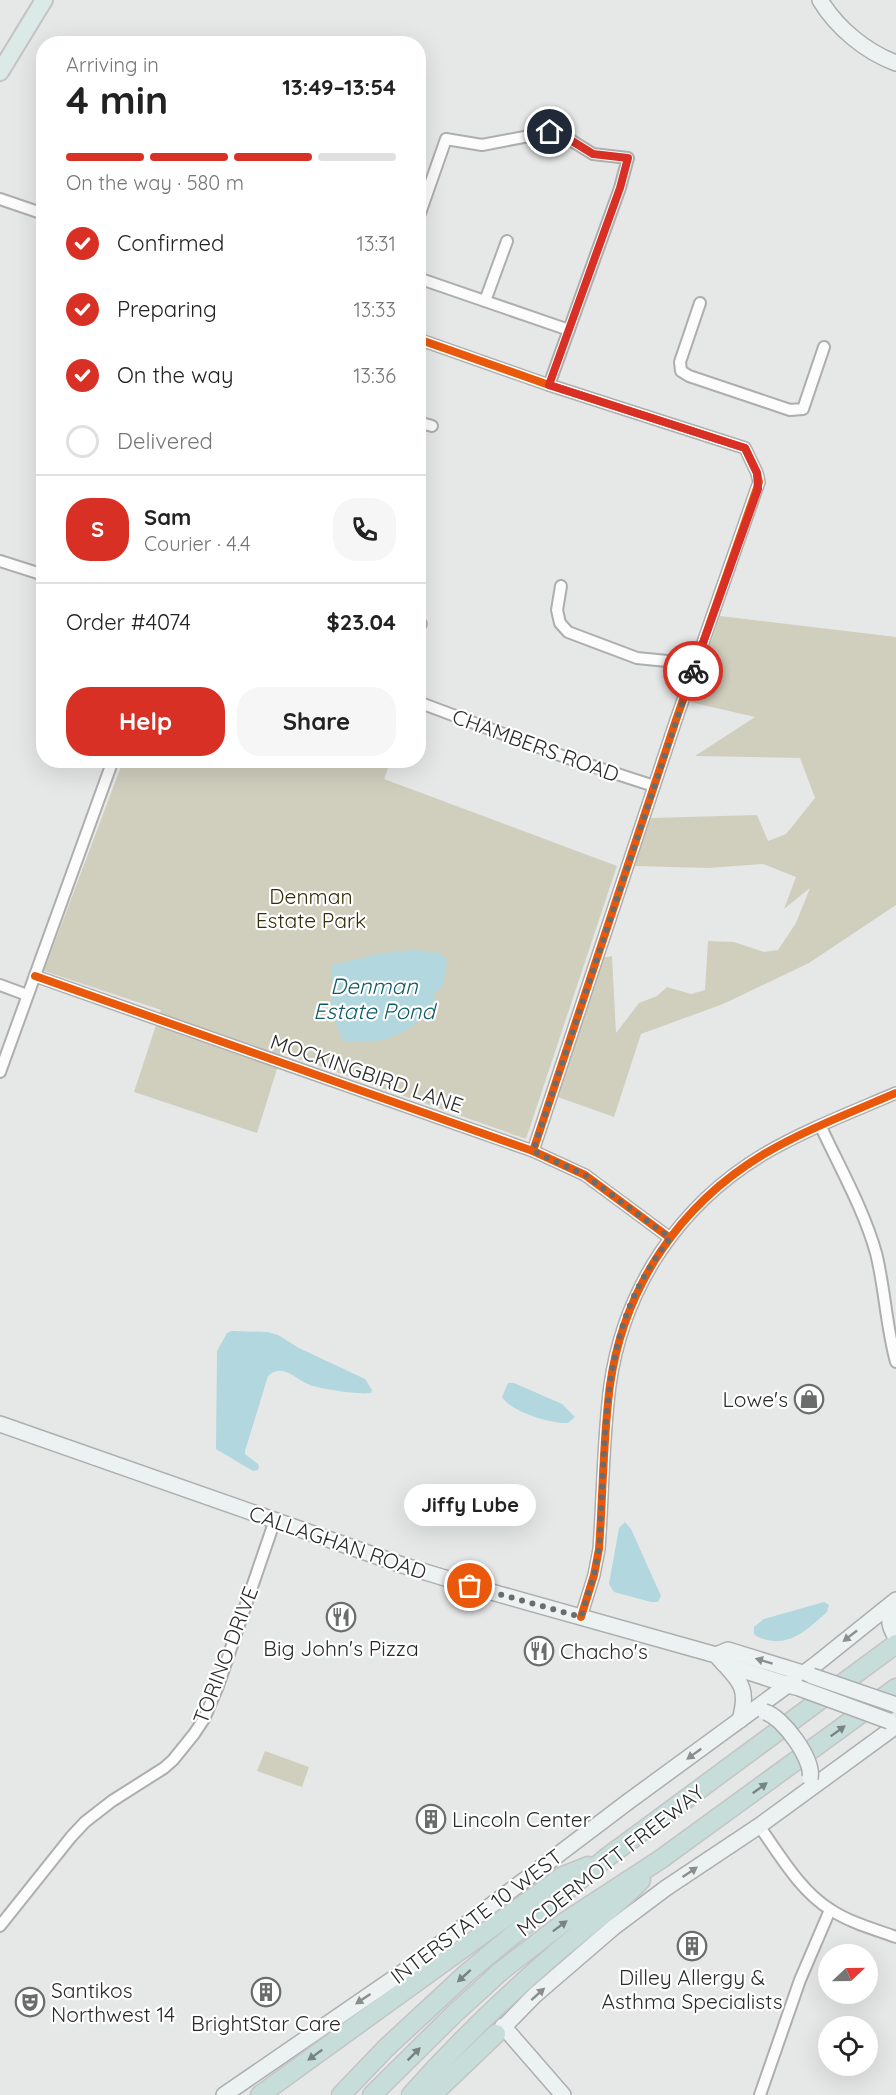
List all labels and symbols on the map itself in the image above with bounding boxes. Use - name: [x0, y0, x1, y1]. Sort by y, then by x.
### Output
- pin: [524, 106, 575, 157]
- courier: [663, 641, 723, 701]
- street label: CHAMBERS ROAD: [449, 703, 623, 787]
- park label: Denman Estate Park: [256, 883, 366, 933]
- water label: Denman Estate Pond: [313, 972, 437, 1025]
- street label: MOCKINGBIRD LANE: [267, 1028, 467, 1118]
- shop icon: Lowe's: [793, 1383, 825, 1415]
- place label: Lowe's: [723, 1386, 788, 1412]
- callout: Jiffy Lube: [404, 1484, 536, 1526]
- street label: CALLAGHAN ROAD: [246, 1499, 430, 1585]
- pin: [444, 1560, 495, 1611]
- street label: TORINO DRIVE: [187, 1583, 263, 1727]
- restaurant icon: Big John's Pizza: [325, 1601, 357, 1633]
- one-way arrow: [842, 1630, 858, 1643]
- place label: Big John's Pizza: [263, 1635, 419, 1661]
- restaurant icon: Chacho's: [523, 1635, 555, 1667]
- place label: Chacho's: [560, 1638, 648, 1664]
- one-way arrow: [755, 1656, 773, 1665]
- one-way arrow: [830, 1725, 846, 1737]
- one-way arrow: [687, 1747, 702, 1759]
- street label: MCDERMOTT FREEWAY: [511, 1778, 709, 1941]
- one-way arrow: [751, 1782, 767, 1794]
- building icon: Lincoln Center: [415, 1803, 447, 1835]
- place label: Lincoln Center: [452, 1806, 591, 1832]
- street label: INTERSTATE 10 WEST: [385, 1843, 567, 1989]
- one-way arrow: [682, 1867, 698, 1878]
- one-way arrow: [553, 1920, 568, 1932]
- building icon: Dilley Allergy & Asthma Specialists: [676, 1930, 708, 1962]
- north arrow: [818, 1944, 878, 2004]
- place label: Dilley Allergy & Asthma Specialists: [601, 1964, 783, 2014]
- one-way arrow: [457, 1969, 472, 1982]
- building icon: BrightStar Care: [250, 1976, 282, 2008]
- place label: Santikos Northwest 14: [51, 1977, 175, 2027]
- theatre icon: Santikos Northwest 14: [14, 1986, 46, 2018]
- one-way arrow: [530, 1987, 544, 2001]
- one-way arrow: [355, 1993, 372, 2004]
- place label: BrightStar Care: [191, 2010, 341, 2036]
- one-way arrow: [406, 2047, 420, 2061]
- one-way arrow: [308, 2049, 323, 2061]

